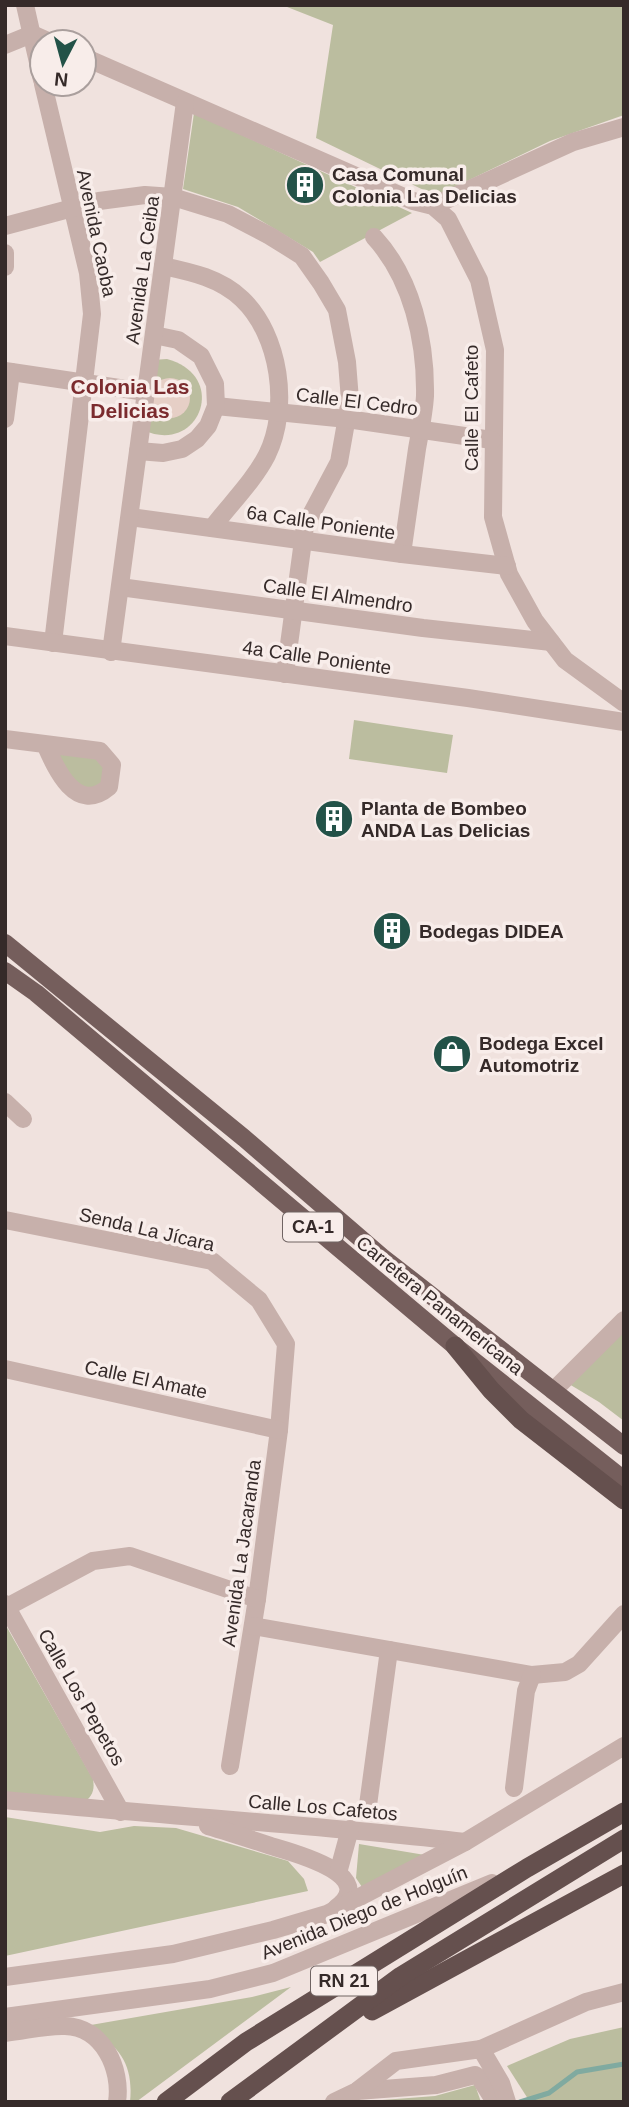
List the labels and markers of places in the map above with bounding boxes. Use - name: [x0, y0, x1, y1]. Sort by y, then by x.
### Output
- building icon: Casa Comunal Colonia Las Delicias: [284, 164, 326, 206]
- place label: Casa Comunal Colonia Las Delicias: [332, 164, 517, 207]
- building icon: Planta de Bombeo ANDA Las Delicias: [313, 798, 355, 840]
- place label: Planta de Bombeo ANDA Las Delicias: [361, 798, 530, 841]
- building icon: Bodegas DIDEA: [371, 910, 413, 952]
- place label: Bodegas DIDEA: [419, 921, 564, 942]
- shop icon: Bodega Excel Automotriz: [431, 1033, 473, 1075]
- place label: Bodega Excel Automotriz: [479, 1033, 604, 1076]

